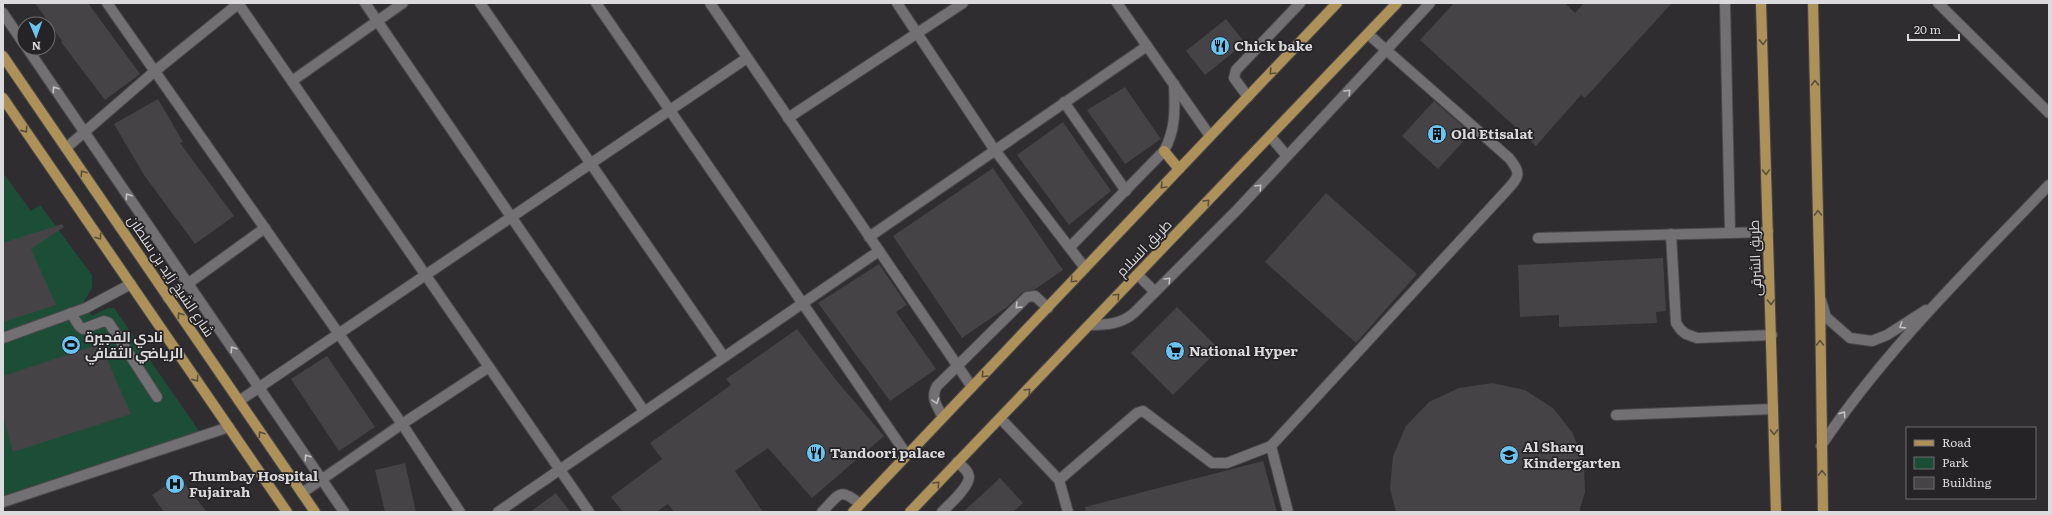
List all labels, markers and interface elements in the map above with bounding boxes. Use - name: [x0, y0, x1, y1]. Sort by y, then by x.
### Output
- north arrow: [16, 16, 56, 56]
- scale bar: [1908, 16, 1959, 42]
- text: 20 m: [1914, 20, 1941, 38]
- restaurant icon: Chick bake: [1209, 35, 1231, 57]
- place label: Chick bake: [1234, 35, 1313, 55]
- text: N: [31, 39, 41, 55]
- one-way arrow: [1758, 39, 1767, 45]
- one-way arrow: [1269, 67, 1277, 75]
- one-way arrow: [1811, 80, 1819, 86]
- one-way arrow: [53, 86, 60, 93]
- one-way arrow: [1343, 89, 1350, 96]
- building icon: Old Etisalat: [1426, 123, 1448, 145]
- place label: Old Etisalat: [1451, 123, 1534, 143]
- one-way arrow: [20, 126, 28, 133]
- one-way arrow: [1762, 169, 1770, 175]
- one-way arrow: [80, 170, 88, 177]
- one-way arrow: [1160, 181, 1168, 189]
- one-way arrow: [1254, 184, 1261, 191]
- one-way arrow: [125, 193, 133, 200]
- one-way arrow: [1202, 199, 1210, 207]
- one-way arrow: [1814, 210, 1822, 216]
- street label: شارع الشيخ زايد بن سلطان: [124, 211, 220, 340]
- street label: طريق السلام: [1111, 214, 1176, 281]
- street label: طريق الشرقى: [1743, 219, 1765, 297]
- one-way arrow: [94, 233, 102, 240]
- one-way arrow: [1071, 276, 1078, 283]
- one-way arrow: [1163, 277, 1171, 285]
- one-way arrow: [1113, 293, 1120, 301]
- one-way arrow: [1767, 299, 1775, 305]
- one-way arrow: [1015, 301, 1023, 309]
- one-way arrow: [178, 312, 185, 319]
- one-way arrow: [1899, 321, 1906, 328]
- place label: نادي الفجيرة الرياضي الثقافي: [85, 326, 183, 365]
- sports icon: نادي الفجيرة الرياضي الثقافي: [60, 334, 82, 356]
- supermarket icon: National Hyper: [1164, 340, 1186, 362]
- place label: National Hyper: [1189, 340, 1298, 360]
- one-way arrow: [1816, 340, 1824, 346]
- one-way arrow: [231, 347, 238, 354]
- one-way arrow: [981, 370, 989, 378]
- one-way arrow: [191, 374, 198, 381]
- one-way arrow: [1023, 388, 1030, 395]
- one-way arrow: [931, 397, 939, 404]
- one-way arrow: [1838, 411, 1846, 418]
- legend: [1906, 427, 2036, 499]
- one-way arrow: [1770, 429, 1778, 435]
- one-way arrow: [259, 431, 266, 438]
- text: Road: [1942, 433, 1972, 451]
- place label: Al Sharq Kindergarten: [1523, 436, 1621, 472]
- restaurant icon: Tandoori palace: [805, 442, 827, 464]
- place label: Tandoori palace: [830, 442, 945, 462]
- school or university icon: Al Sharq Kindergarten: [1498, 444, 1520, 466]
- text: Park: [1942, 453, 1969, 471]
- one-way arrow: [305, 454, 312, 461]
- place label: Thumbay Hospital Fujairah: [189, 465, 318, 501]
- one-way arrow: [1818, 470, 1826, 476]
- hospital icon: Thumbay Hospital Fujairah: [164, 473, 186, 495]
- text: Building: [1942, 473, 1992, 491]
- one-way arrow: [932, 481, 939, 488]

